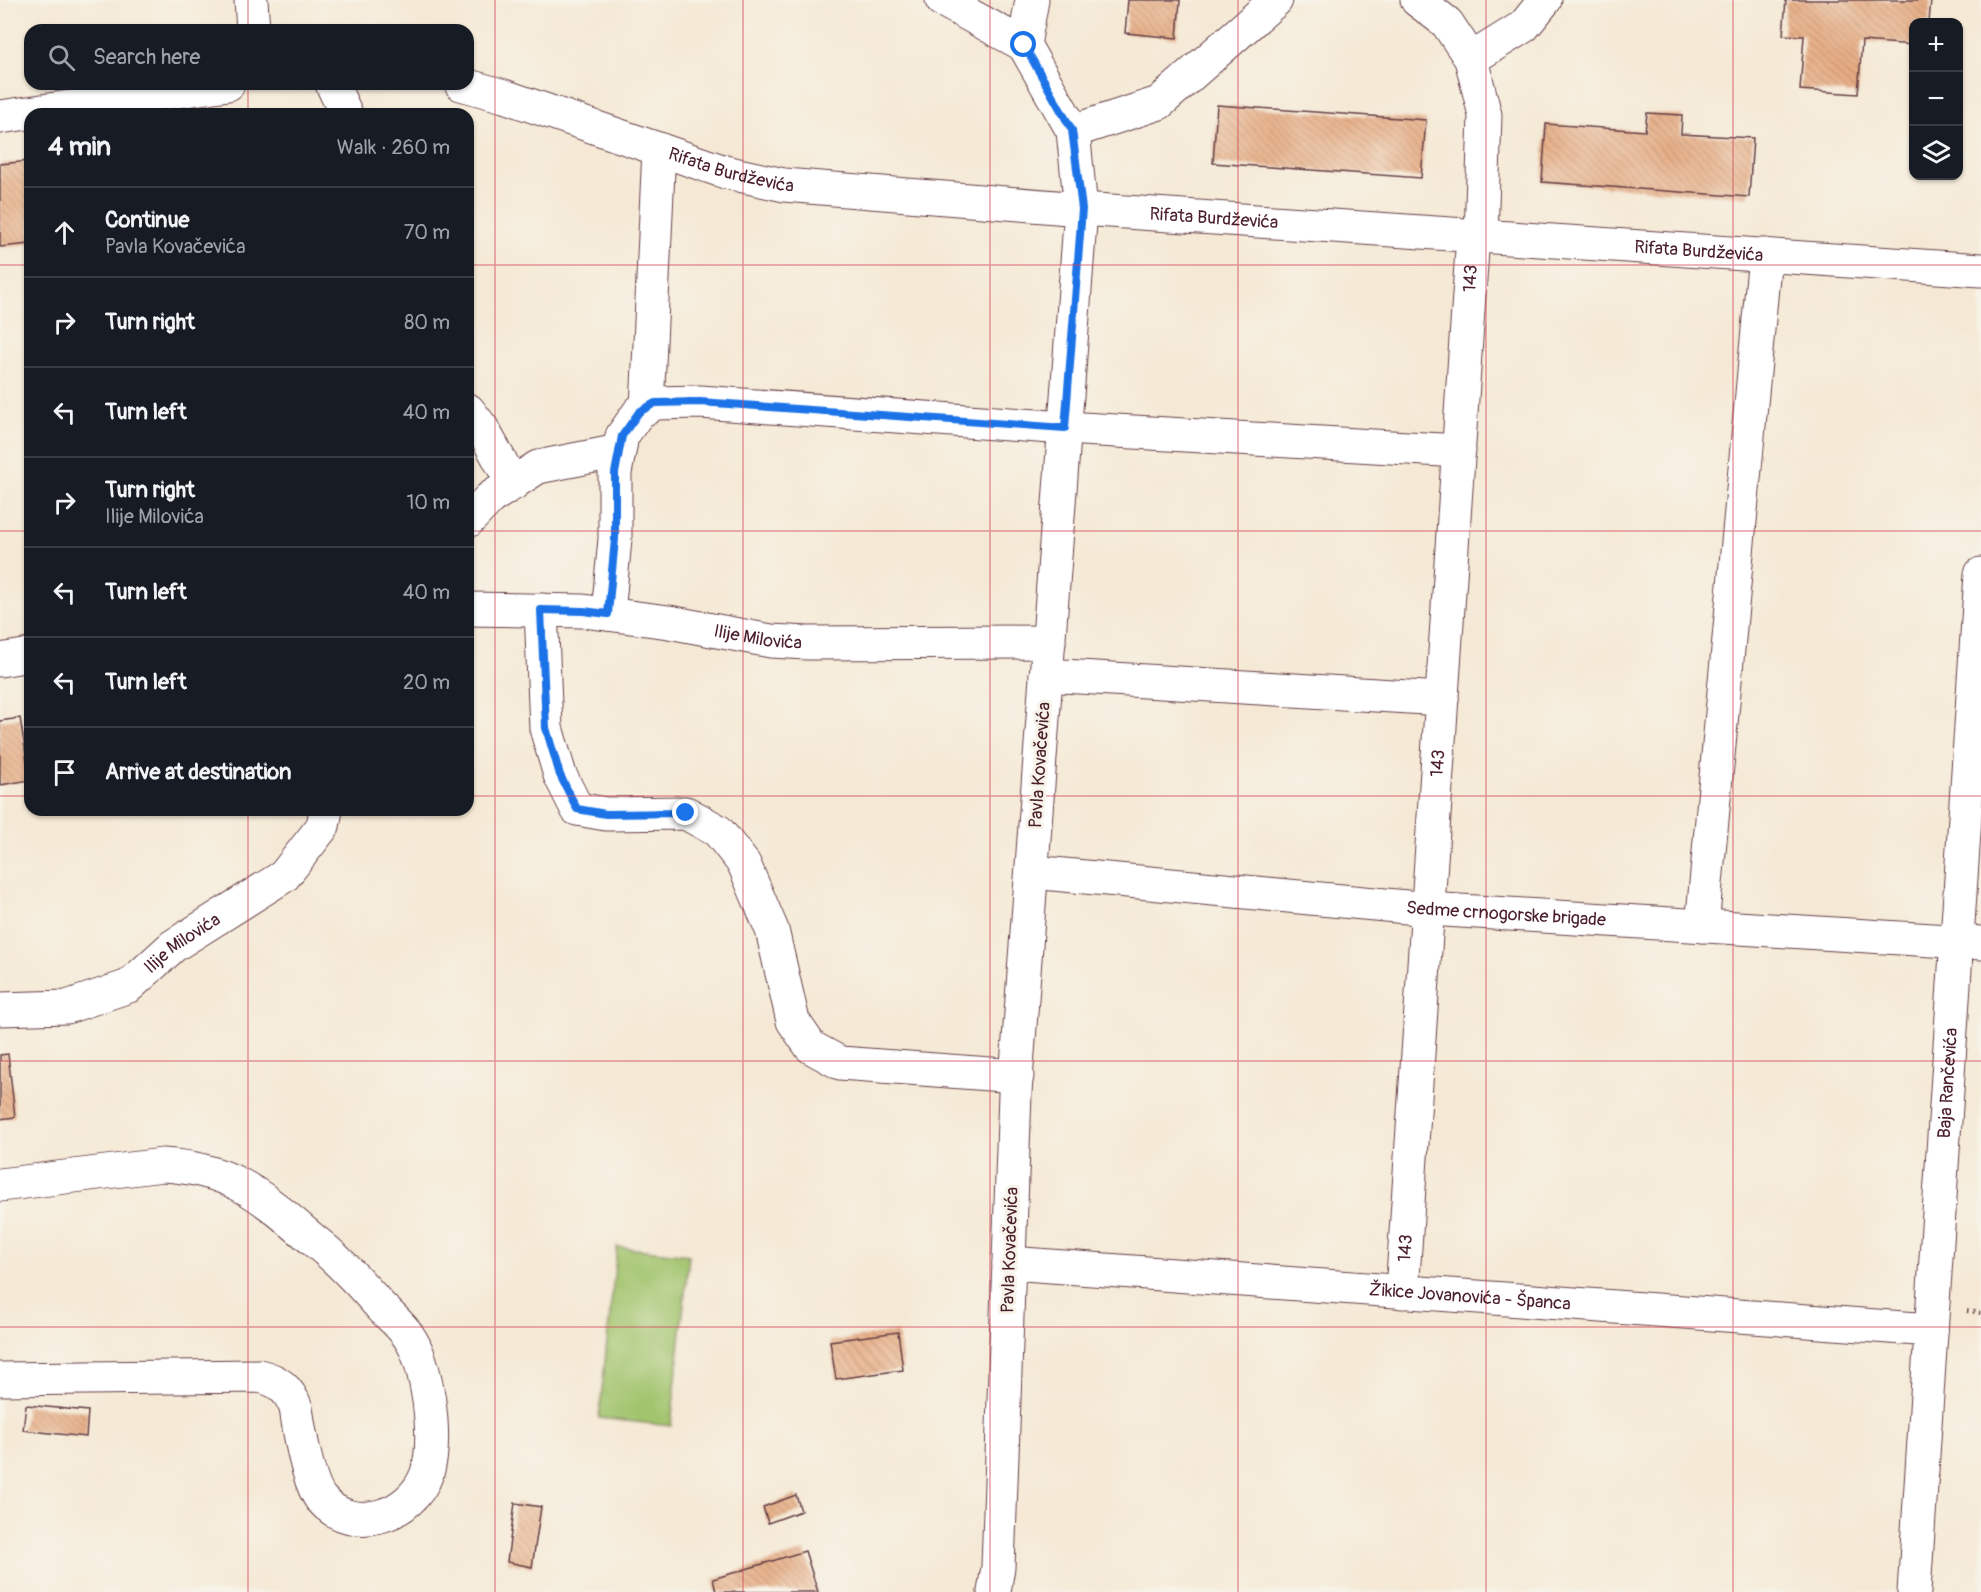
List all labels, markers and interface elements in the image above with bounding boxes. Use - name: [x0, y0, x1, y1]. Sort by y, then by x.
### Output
- map controls: [1909, 18, 1963, 180]
- button: +: [1909, 18, 1963, 72]
- search box: [24, 24, 474, 90]
- route start: [1010, 31, 1036, 57]
- icon: search: [45, 41, 78, 74]
- text: Search here: [93, 43, 200, 71]
- button: −: [1909, 72, 1963, 126]
- button: layers: [1909, 126, 1963, 180]
- text: 4 min: [48, 131, 111, 163]
- text: Walk · 260 m: [337, 135, 450, 160]
- street label: Rifata Burdževića: [666, 142, 795, 197]
- street label: Rifata Burdževića: [1149, 202, 1279, 234]
- text: Continue: [105, 206, 189, 234]
- icon: ahead: [48, 216, 81, 249]
- text: 70 m: [404, 220, 450, 245]
- text: Pavla Kovačevića: [105, 234, 245, 259]
- street label: Rifata Burdževića: [1634, 235, 1764, 267]
- street label: 143: [1458, 264, 1482, 293]
- icon: right: [48, 306, 81, 339]
- text: Turn right: [105, 308, 195, 336]
- text: 80 m: [404, 310, 450, 335]
- icon: left: [48, 396, 81, 429]
- text: Turn left: [105, 398, 187, 426]
- text: 40 m: [403, 400, 450, 425]
- text: Turn right: [105, 476, 195, 504]
- icon: right: [48, 486, 81, 519]
- text: 10 m: [406, 490, 450, 515]
- text: Ilije Milovića: [105, 504, 204, 529]
- icon: left: [48, 576, 81, 609]
- text: Turn left: [105, 578, 187, 606]
- text: 40 m: [403, 580, 450, 605]
- street label: Ilije Milovića: [712, 619, 803, 654]
- icon: left: [48, 666, 81, 699]
- text: Turn left: [105, 668, 187, 696]
- text: 20 m: [403, 670, 450, 695]
- street label: Pavla Kovačevića: [1024, 701, 1056, 829]
- street label: 143: [1425, 749, 1450, 778]
- icon: arrive: [48, 756, 81, 789]
- text: Arrive at destination: [105, 758, 291, 786]
- route end: [672, 799, 698, 825]
- street label: Sedme crnogorske brigade: [1405, 896, 1607, 931]
- street label: Ilije Milovića: [139, 908, 224, 978]
- street label: Baja Rančevića: [1932, 1027, 1963, 1139]
- street label: Pavla Kovačevića: [996, 1186, 1024, 1314]
- street label: 143: [1393, 1234, 1417, 1263]
- street label: Žikice Jovanovića - Španca: [1368, 1278, 1572, 1315]

